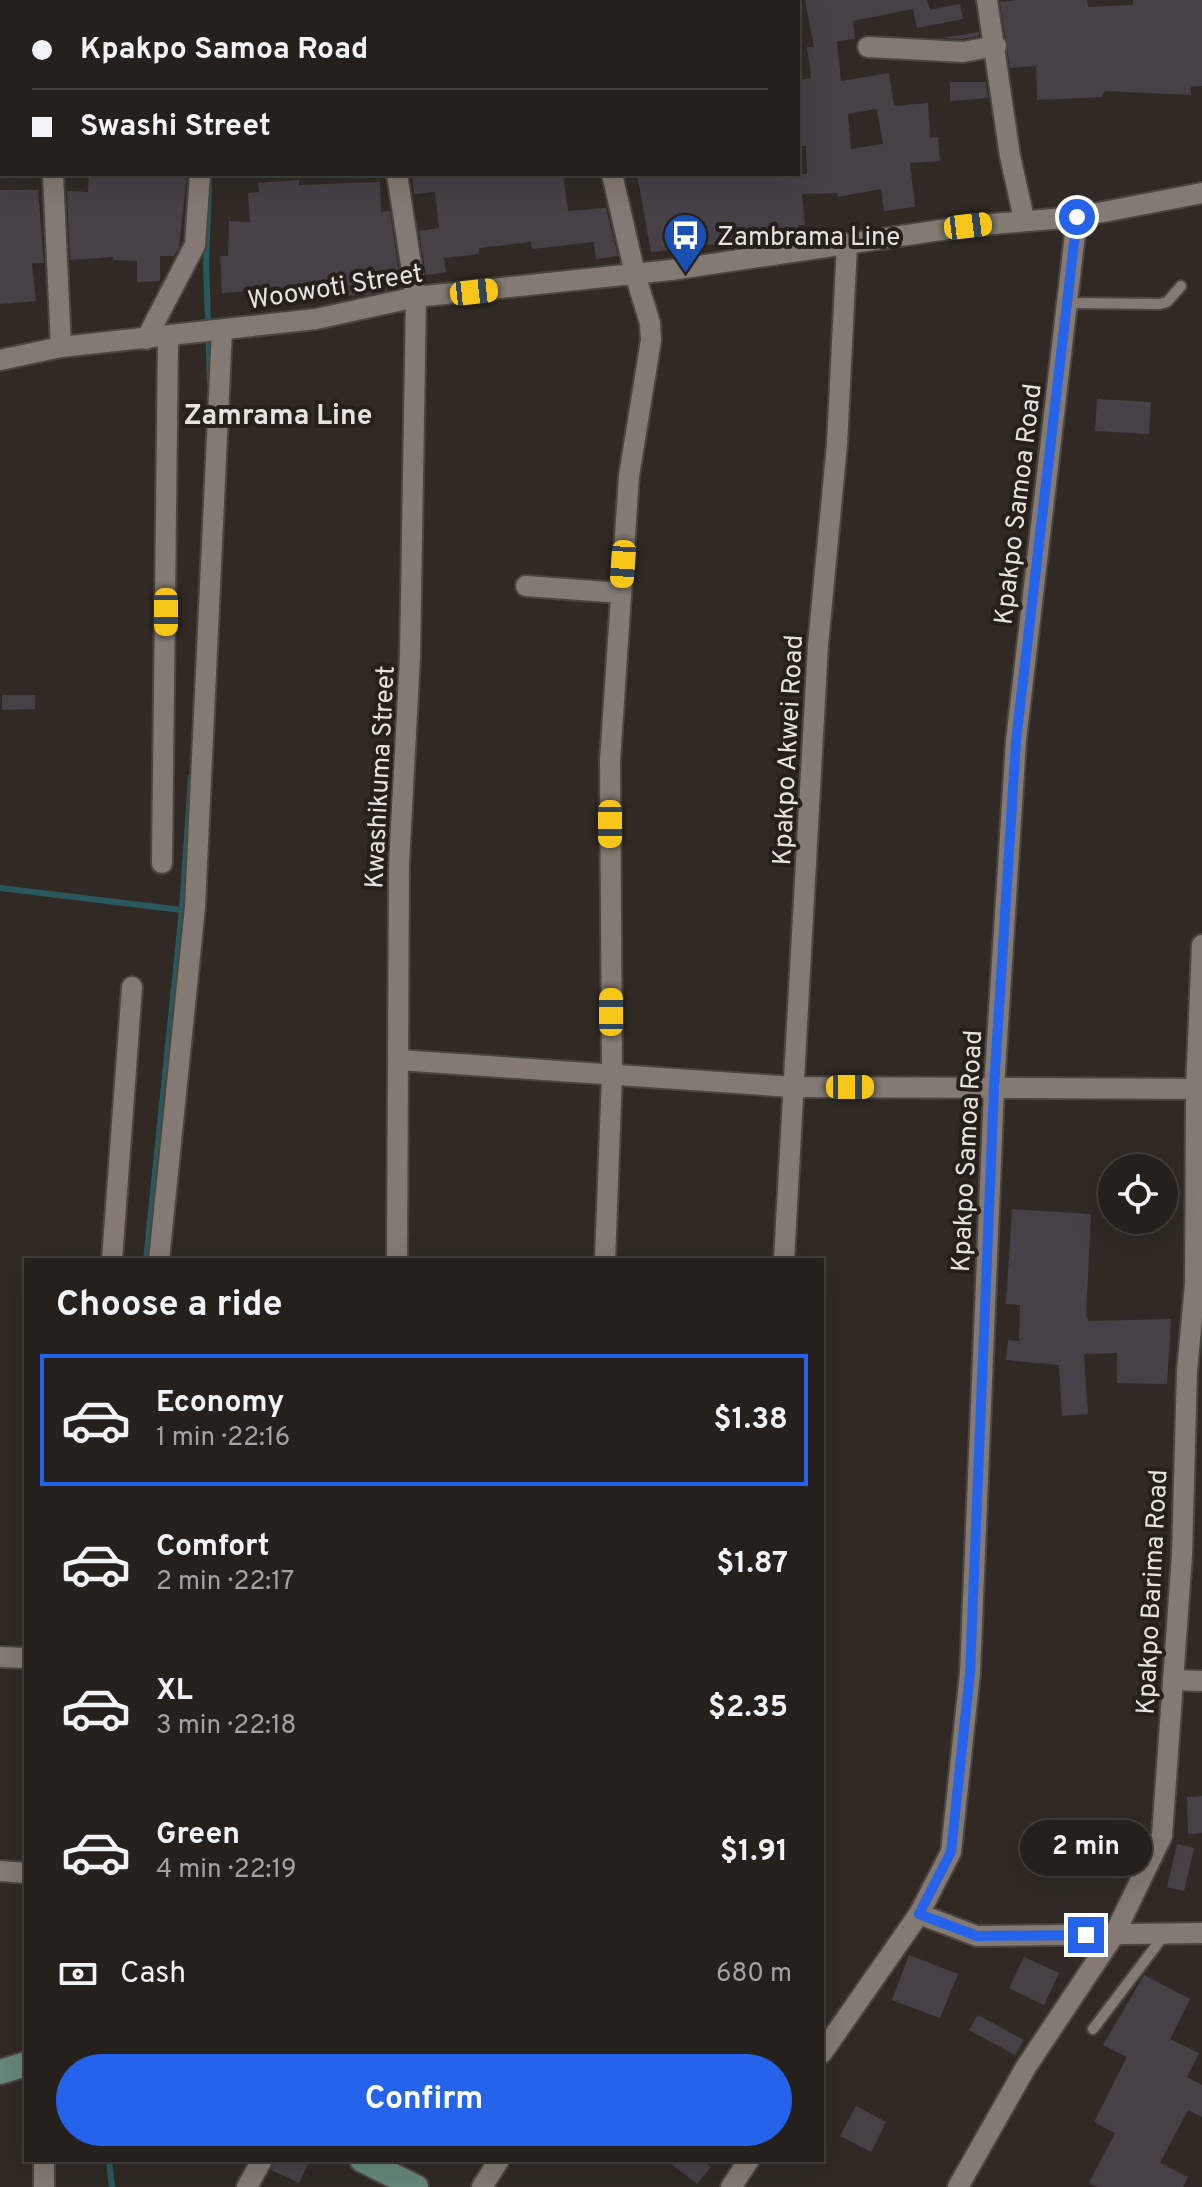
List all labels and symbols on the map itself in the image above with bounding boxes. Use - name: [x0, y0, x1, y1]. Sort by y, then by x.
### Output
- route start: [1059, 199, 1095, 235]
- car: [943, 211, 993, 241]
- bus stop icon: Zambrama Line: [662, 212, 710, 275]
- place label: Zambrama Line: [717, 222, 900, 255]
- street label: Woowoti Street: [246, 258, 425, 319]
- car: [449, 278, 499, 306]
- street label: Kpakpo Samoa Road: [988, 382, 1051, 627]
- district label: Zamrama Line: [184, 399, 372, 435]
- car: [609, 539, 637, 589]
- car: [154, 588, 178, 636]
- street label: Kpakpo Akwei Road: [767, 634, 812, 866]
- street label: Kwashikuma Street: [359, 665, 404, 890]
- car: [598, 800, 622, 848]
- car: [599, 988, 623, 1036]
- street label: Kpakpo Samoa Road: [946, 1029, 991, 1273]
- car: [826, 1075, 874, 1099]
- street label: Kpakpo Barima Road: [1131, 1469, 1176, 1716]
- callout: 2 min: [1020, 1819, 1152, 1875]
- route end: [1068, 1917, 1104, 1953]

